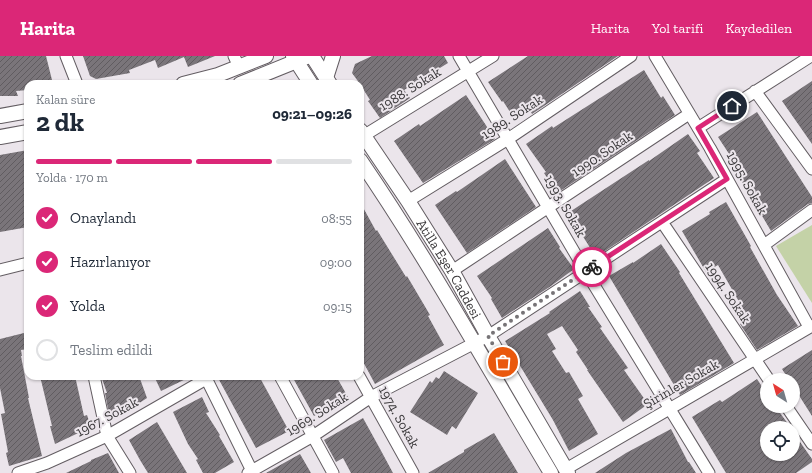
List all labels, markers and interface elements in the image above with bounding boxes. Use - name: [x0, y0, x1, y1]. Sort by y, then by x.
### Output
- text: Harita: [20, 17, 75, 40]
- text: Harita: [591, 20, 630, 37]
- text: Yol tarifi: [652, 20, 703, 37]
- text: Kaydedilen: [725, 20, 792, 37]
- street label: 1988. Sokak: [376, 63, 445, 115]
- pin: [715, 89, 749, 123]
- street label: 1989. Sokak: [478, 90, 547, 143]
- text: Kalan süre: [36, 92, 95, 107]
- icon: home: [721, 95, 743, 117]
- text: 09:21–09:26: [272, 105, 352, 123]
- text: 2 dk: [36, 106, 84, 138]
- street label: 1990. Sokak: [568, 127, 636, 181]
- street label: 1995. Sokak: [723, 148, 772, 218]
- text: Yolda · 170 m: [36, 170, 108, 185]
- street label: 1993. Sokak: [540, 172, 590, 241]
- icon: check: [36, 207, 58, 229]
- text: Onaylandı: [70, 209, 136, 227]
- text: 08:55: [321, 211, 352, 226]
- street label: Atilla Eşer Caddesi: [413, 216, 485, 322]
- courier: [572, 247, 612, 287]
- icon: check: [36, 251, 58, 273]
- text: Hazırlanıyor: [70, 253, 151, 271]
- text: 09:00: [320, 255, 352, 270]
- icon: bike: [581, 256, 603, 278]
- street label: 1994. Sokak: [701, 259, 755, 327]
- icon: check: [36, 295, 58, 317]
- text: Yolda: [70, 297, 105, 315]
- text: 09:15: [323, 299, 352, 314]
- text: Teslim edildi: [70, 341, 152, 359]
- pin: [486, 345, 520, 379]
- icon: bag: [492, 351, 514, 373]
- street label: Şirinler Sokak: [640, 355, 722, 412]
- north arrow: [760, 373, 800, 413]
- map controls: [760, 373, 800, 461]
- street label: 1974. Sokak: [375, 383, 423, 452]
- street label: 1969. Sokak: [283, 388, 352, 440]
- street label: 1967. Sokak: [73, 393, 142, 441]
- button: locate: [760, 421, 800, 461]

